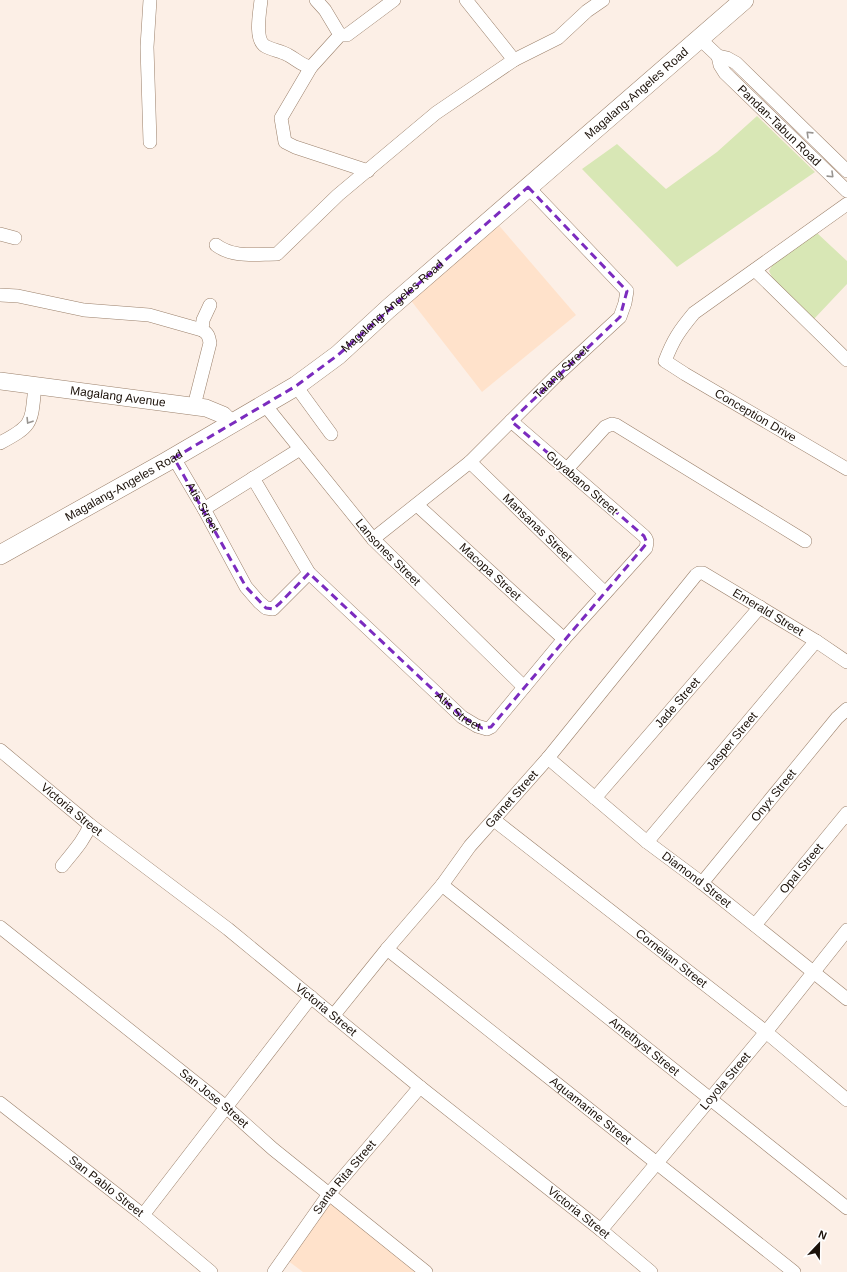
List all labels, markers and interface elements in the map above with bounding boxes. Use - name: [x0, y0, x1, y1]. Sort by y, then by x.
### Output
- street label: Magalang-Angeles Road: [582, 45, 691, 142]
- street label: Pandan-Tabun Road: [735, 82, 824, 169]
- one-way arrow: [806, 132, 814, 139]
- one-way arrow: [826, 170, 834, 178]
- street label: Magalang-Angeles Road: [338, 257, 446, 356]
- street label: Talang Street: [531, 342, 592, 401]
- street label: Magalang Avenue: [69, 383, 167, 410]
- street label: Conception Drive: [712, 386, 799, 445]
- one-way arrow: [26, 417, 33, 424]
- street label: Magalang-Angeles Road: [63, 447, 185, 524]
- street label: Guyabano Street: [543, 448, 621, 518]
- street label: Atis Street: [183, 480, 223, 535]
- street label: Mansanas Street: [500, 491, 575, 565]
- street label: Lansones Street: [353, 516, 424, 589]
- street label: Macopa Street: [457, 540, 524, 604]
- street label: Emerald Street: [730, 586, 807, 639]
- street label: Jade Street: [652, 674, 703, 730]
- street label: Atis Street: [432, 689, 483, 734]
- street label: Jasper Street: [704, 709, 761, 773]
- street label: Onyx Street: [748, 766, 799, 825]
- street label: Garnet Street: [482, 767, 541, 831]
- street label: Victoria Street: [38, 780, 106, 839]
- street label: Opal Street: [777, 840, 826, 897]
- street label: Diamond Street: [659, 849, 734, 911]
- street label: Cornelian Street: [633, 926, 711, 991]
- street label: Victoria Street: [293, 980, 360, 1039]
- street label: Amethyst Street: [607, 1014, 683, 1079]
- street label: Loyola Street: [697, 1049, 754, 1113]
- street label: San Jose Street: [177, 1066, 252, 1131]
- street label: Aquamarine Street: [547, 1074, 635, 1148]
- street label: Santa Rita Street: [310, 1137, 379, 1217]
- street label: San Pablo Street: [66, 1153, 147, 1220]
- street label: Victoria Street: [545, 1184, 613, 1242]
- north arrow: [799, 1224, 839, 1264]
- text: N: [817, 1228, 829, 1242]

